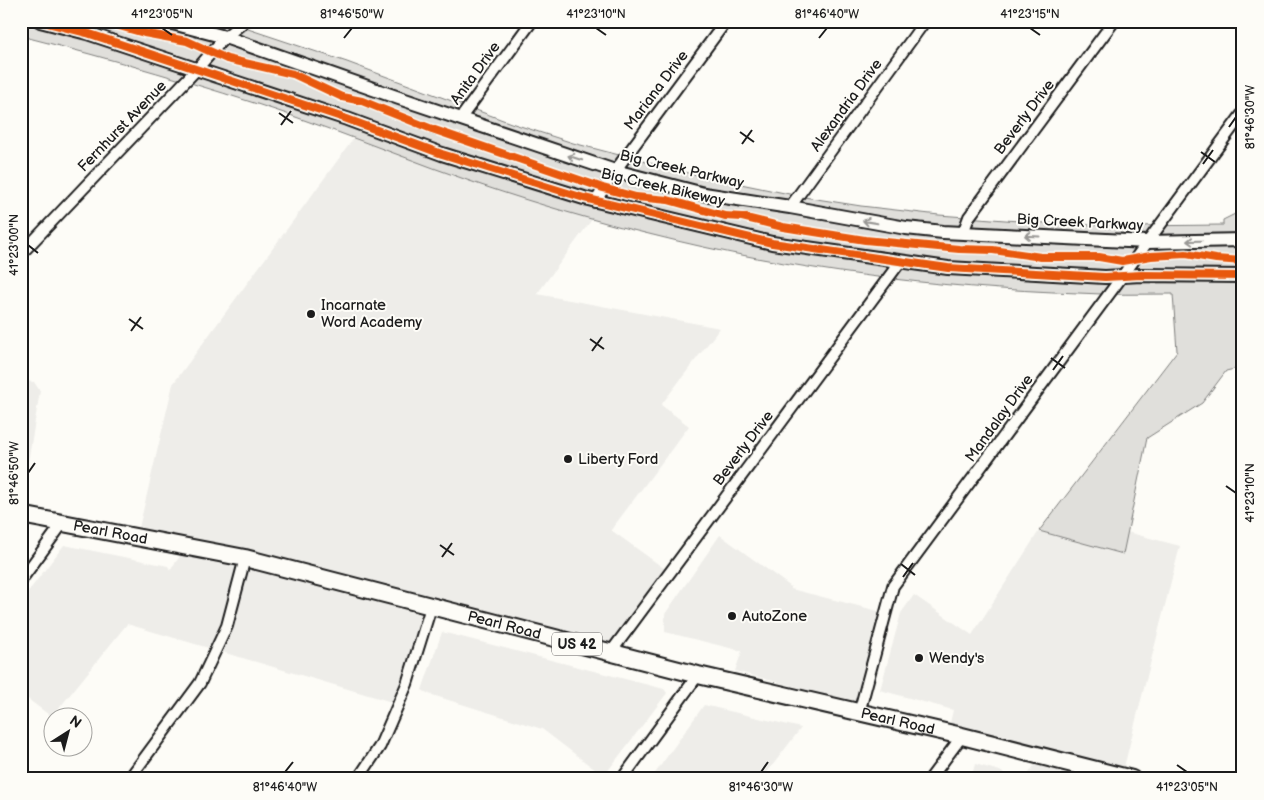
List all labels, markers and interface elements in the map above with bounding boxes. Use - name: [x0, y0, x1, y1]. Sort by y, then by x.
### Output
- text: 41°23'05"N: [131, 7, 193, 22]
- text: 81°46'50"W: [320, 7, 384, 22]
- text: 41°23'10"N: [566, 7, 626, 22]
- text: 81°46'40"W: [795, 7, 859, 22]
- text: 41°23'15"N: [1000, 7, 1060, 22]
- street label: Anita Drive: [446, 38, 505, 108]
- street label: Mariana Drive: [620, 47, 693, 134]
- street label: Alexandria Drive: [806, 55, 886, 155]
- street label: Beverly Drive: [990, 76, 1059, 159]
- street label: Fernhurst Avenue: [74, 77, 171, 176]
- text: 81°46'30"W: [1243, 85, 1258, 149]
- street label: Big Creek Parkway: [618, 146, 746, 193]
- one-way arrow: [567, 152, 583, 162]
- street label: Big Creek Bikeway: [599, 164, 727, 211]
- street label: Big Creek Parkway: [1016, 210, 1144, 235]
- text: 41°23'00"N: [7, 214, 22, 276]
- one-way arrow: [862, 216, 878, 226]
- one-way arrow: [1024, 232, 1040, 241]
- one-way arrow: [1186, 236, 1202, 246]
- place label: Incarnate Word Academy: [321, 296, 422, 332]
- marker: Incarnate Word Academy: [305, 308, 317, 320]
- street label: Mandalay Drive: [961, 371, 1038, 466]
- street label: Beverly Drive: [709, 407, 778, 490]
- text: 81°46'50"W: [7, 441, 22, 505]
- place label: Liberty Ford: [578, 450, 658, 469]
- marker: Liberty Ford: [562, 453, 574, 465]
- text: 41°23'10"N: [1243, 463, 1258, 523]
- street label: Pearl Road: [71, 516, 149, 549]
- street label: Pearl Road: [465, 607, 543, 644]
- place label: AutoZone: [742, 607, 807, 626]
- marker: AutoZone: [726, 610, 738, 622]
- road number: US 42: [552, 633, 602, 656]
- place label: Wendy's: [929, 649, 985, 668]
- marker: Wendy's: [913, 652, 925, 664]
- street label: Pearl Road: [859, 704, 937, 739]
- north arrow: [42, 708, 92, 758]
- text: N: [66, 712, 85, 732]
- text: 81°46'40"W: [253, 780, 317, 795]
- text: 81°46'30"W: [729, 780, 793, 795]
- text: 41°23'05"N: [1156, 780, 1218, 795]

